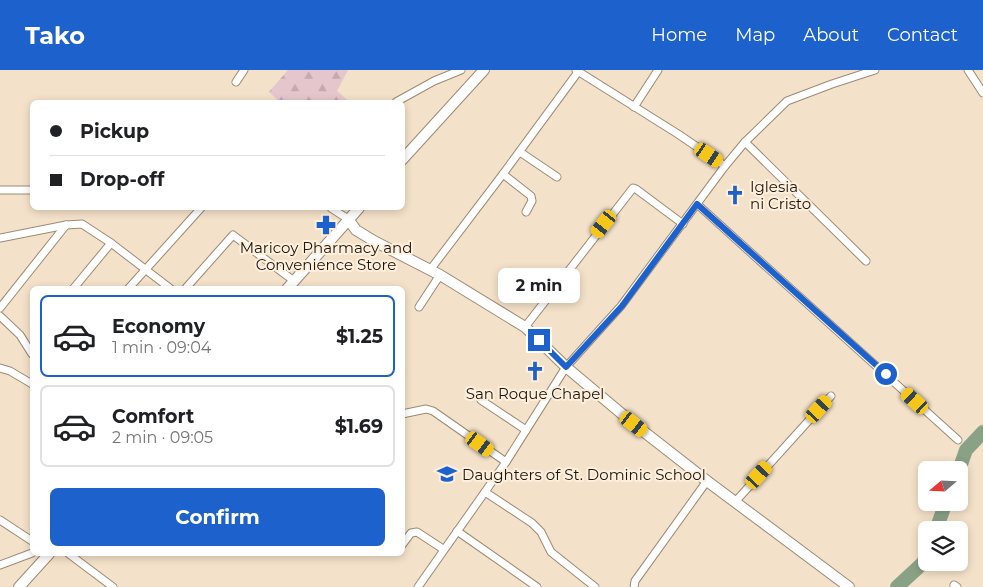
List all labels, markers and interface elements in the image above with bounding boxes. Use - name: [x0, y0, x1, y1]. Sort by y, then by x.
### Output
- text: Tako: [25, 21, 85, 50]
- text: Home: [651, 24, 707, 46]
- text: Map: [735, 24, 775, 46]
- text: About: [803, 24, 859, 46]
- text: Contact: [887, 24, 958, 46]
- text: Pickup: [80, 120, 149, 143]
- car: [692, 140, 725, 170]
- text: Drop-off: [80, 168, 164, 191]
- place label: Iglesia ni Cristo: [750, 177, 811, 213]
- church icon: Iglesia ni Cristo: [724, 184, 746, 206]
- car: [588, 208, 619, 240]
- pharmacy icon: Maricoy Pharmacy and Convenience Store: [315, 214, 337, 236]
- place label: Maricoy Pharmacy and Convenience Store: [240, 238, 412, 274]
- callout: 2 min: [498, 268, 580, 302]
- text: 2 min: [516, 276, 562, 295]
- icon: car: [52, 314, 97, 359]
- text: Economy: [112, 315, 205, 338]
- text: $1.25: [336, 325, 383, 348]
- route end: [528, 329, 550, 351]
- text: 1 min · 09:04: [112, 338, 211, 357]
- church icon: San Roque Chapel: [524, 360, 546, 382]
- route start: [875, 363, 897, 385]
- place label: San Roque Chapel: [466, 384, 604, 403]
- car: [898, 385, 931, 417]
- car: [803, 393, 834, 425]
- icon: car: [52, 404, 97, 449]
- text: Comfort: [112, 405, 194, 428]
- car: [617, 409, 650, 439]
- text: $1.69: [335, 415, 383, 438]
- text: 2 min · 09:05: [112, 428, 213, 447]
- car: [463, 429, 496, 459]
- car: [743, 459, 774, 491]
- north arrow: [918, 461, 968, 511]
- map controls: [918, 461, 968, 571]
- school or university icon: Daughters of St. Dominic School: [436, 463, 458, 485]
- place label: Daughters of St. Dominic School: [462, 465, 706, 484]
- button: Confirm: [50, 488, 385, 546]
- button: layers: [918, 521, 968, 571]

